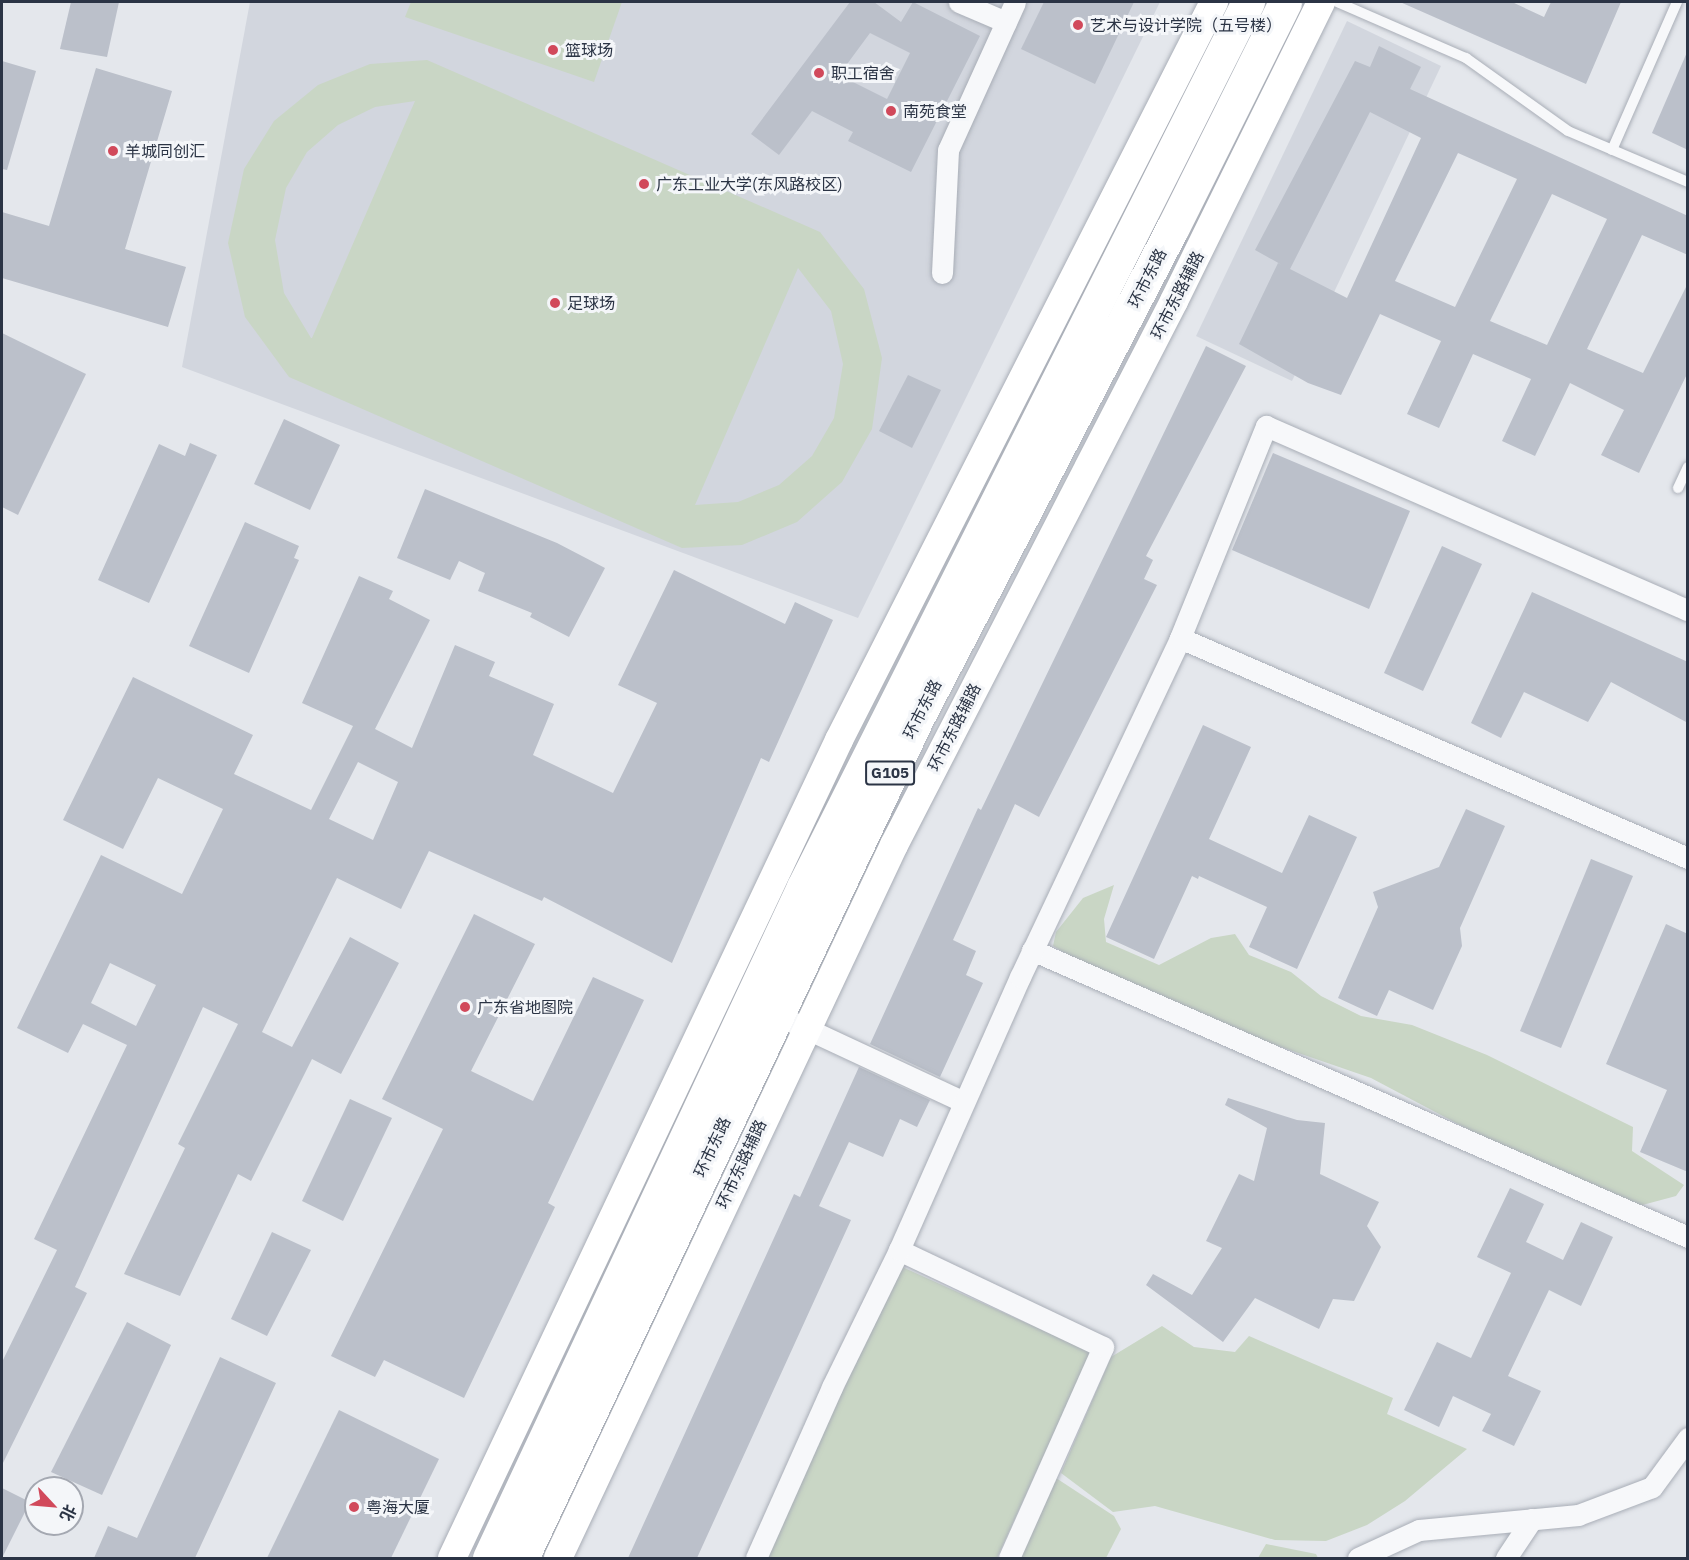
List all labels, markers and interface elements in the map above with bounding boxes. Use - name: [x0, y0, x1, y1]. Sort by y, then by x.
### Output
- place label: 艺术与设计学院（五号楼）: [1090, 15, 1282, 35]
- marker: 艺术与设计学院（五号楼）: [1071, 18, 1085, 32]
- place label: 篮球场: [565, 40, 613, 60]
- marker: 篮球场: [546, 43, 560, 57]
- place label: 职工宿舍: [831, 63, 895, 83]
- marker: 职工宿舍: [812, 66, 826, 80]
- place label: 南苑食堂: [903, 101, 967, 121]
- marker: 南苑食堂: [884, 104, 898, 118]
- place label: 羊城同创汇: [125, 141, 205, 161]
- marker: 羊城同创汇: [106, 144, 120, 158]
- place label: 广东工业大学(东风路校区): [656, 174, 843, 194]
- marker: 广东工业大学(东风路校区): [637, 177, 651, 191]
- street label: 环市东路: [1124, 245, 1170, 311]
- street label: 环市东路辅路: [1147, 248, 1207, 342]
- place label: 足球场: [567, 293, 615, 313]
- marker: 足球场: [548, 296, 562, 310]
- street label: 环市东路: [899, 676, 945, 742]
- street label: 环市东路辅路: [924, 680, 984, 774]
- road number: G105: [864, 761, 916, 785]
- place label: 广东省地图院: [477, 997, 573, 1017]
- marker: 广东省地图院: [458, 1000, 472, 1014]
- street label: 环市东路: [690, 1114, 734, 1180]
- street label: 环市东路辅路: [712, 1116, 770, 1212]
- north arrow: [24, 1476, 84, 1536]
- place label: 粤海大厦: [366, 1497, 430, 1517]
- marker: 粤海大厦: [347, 1500, 361, 1514]
- text: 北: [56, 1501, 81, 1525]

